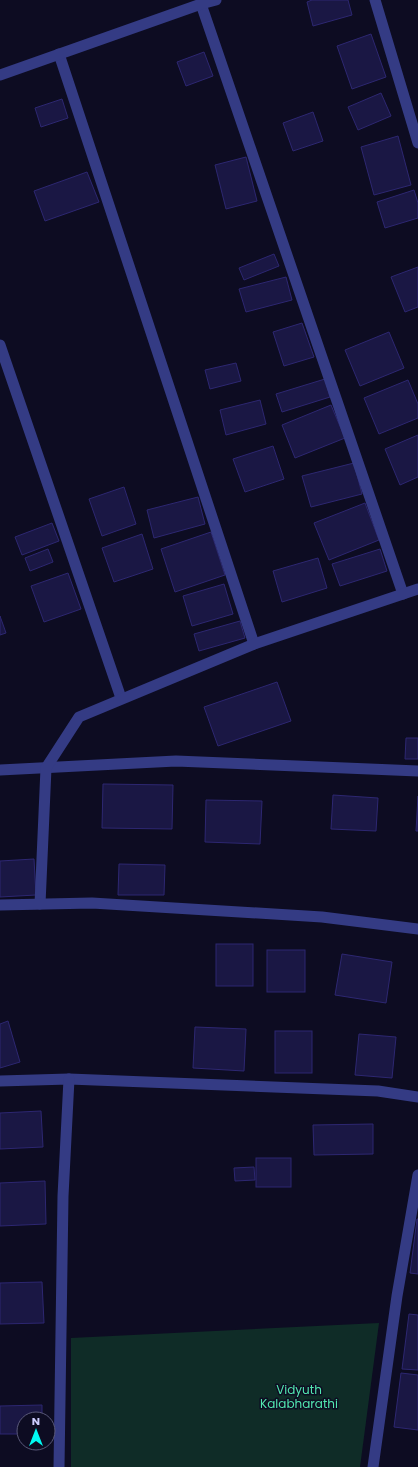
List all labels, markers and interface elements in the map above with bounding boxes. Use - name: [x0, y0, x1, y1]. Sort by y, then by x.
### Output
- park label: Vidyuth Kalabharathi: [260, 1381, 338, 1412]
- north arrow: [16, 1411, 56, 1451]
- text: N: [32, 1413, 40, 1429]

